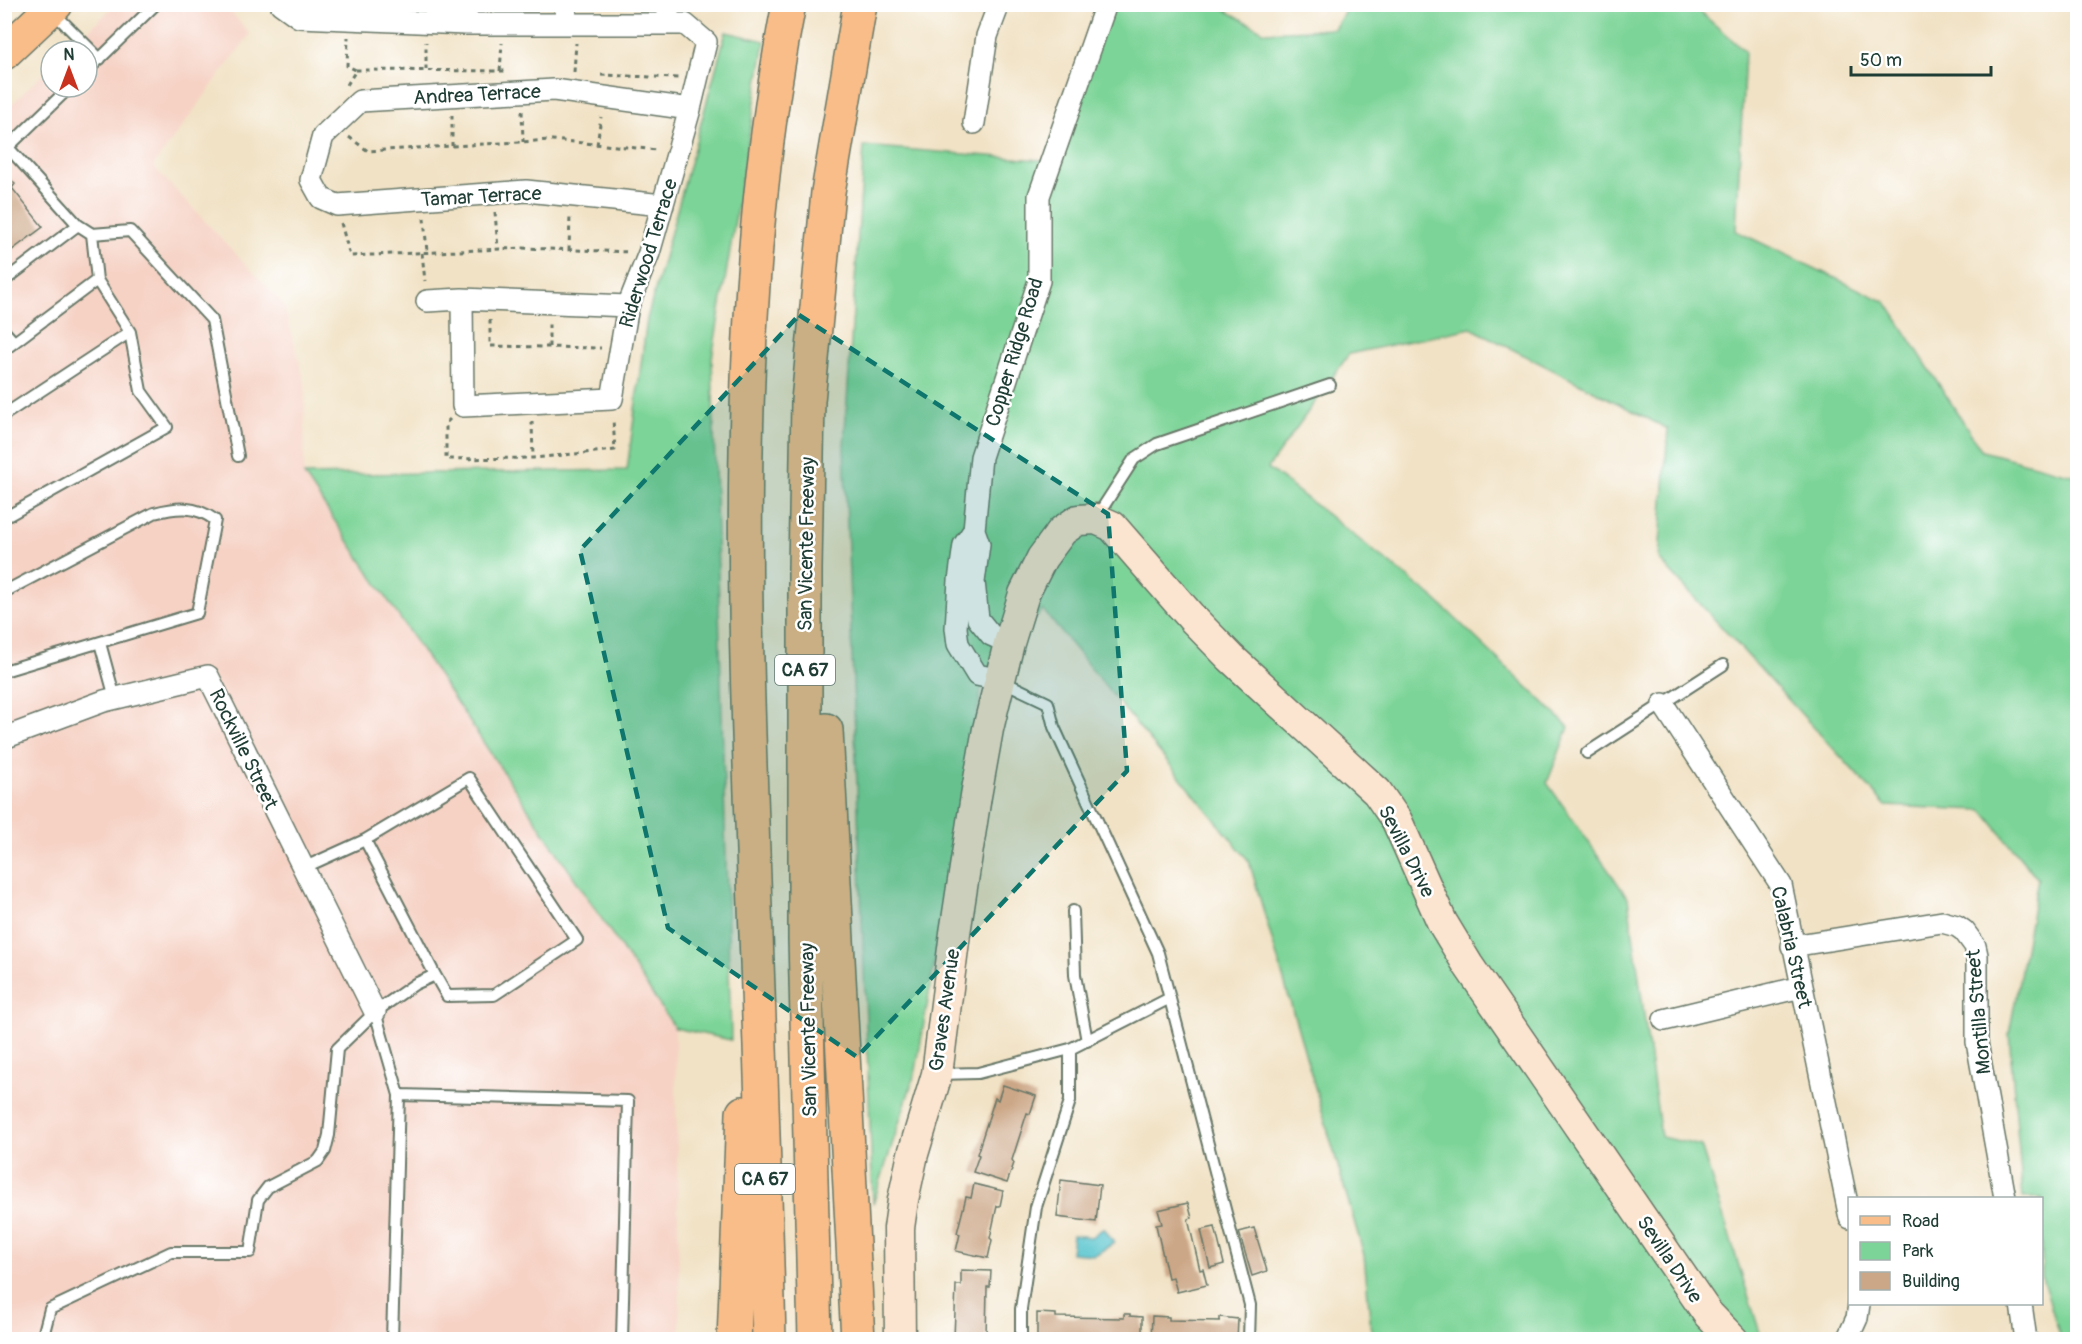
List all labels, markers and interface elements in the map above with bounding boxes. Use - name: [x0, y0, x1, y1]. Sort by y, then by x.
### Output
- north arrow: [39, 39, 99, 99]
- scale bar: [1851, 39, 1990, 77]
- text: N: [64, 45, 75, 65]
- text: 50 m: [1860, 49, 1902, 72]
- street label: Andrea Terrace: [413, 79, 542, 110]
- street label: Riderwood Terrace: [614, 175, 683, 331]
- street label: Tamar Terrace: [420, 181, 542, 212]
- street label: Copper Ridge Road: [980, 275, 1049, 429]
- street label: San Vicente Freeway: [792, 456, 821, 631]
- road number: CA 67: [775, 655, 835, 685]
- street label: Rockville Street: [204, 685, 284, 815]
- street label: Sevilla Drive: [1373, 801, 1440, 902]
- street label: Calabria Street: [1765, 884, 1818, 1011]
- street label: San Vicente Freeway: [794, 942, 823, 1117]
- street label: Graves Avenue: [924, 947, 965, 1073]
- street label: Montilla Street: [1961, 948, 1996, 1075]
- road number: CA 67: [735, 1164, 795, 1194]
- legend: [1848, 1197, 2043, 1305]
- text: Road: [1902, 1210, 1939, 1233]
- street label: Sevilla Drive: [1631, 1211, 1708, 1308]
- text: Park: [1902, 1240, 1934, 1263]
- text: Building: [1902, 1270, 1960, 1293]

